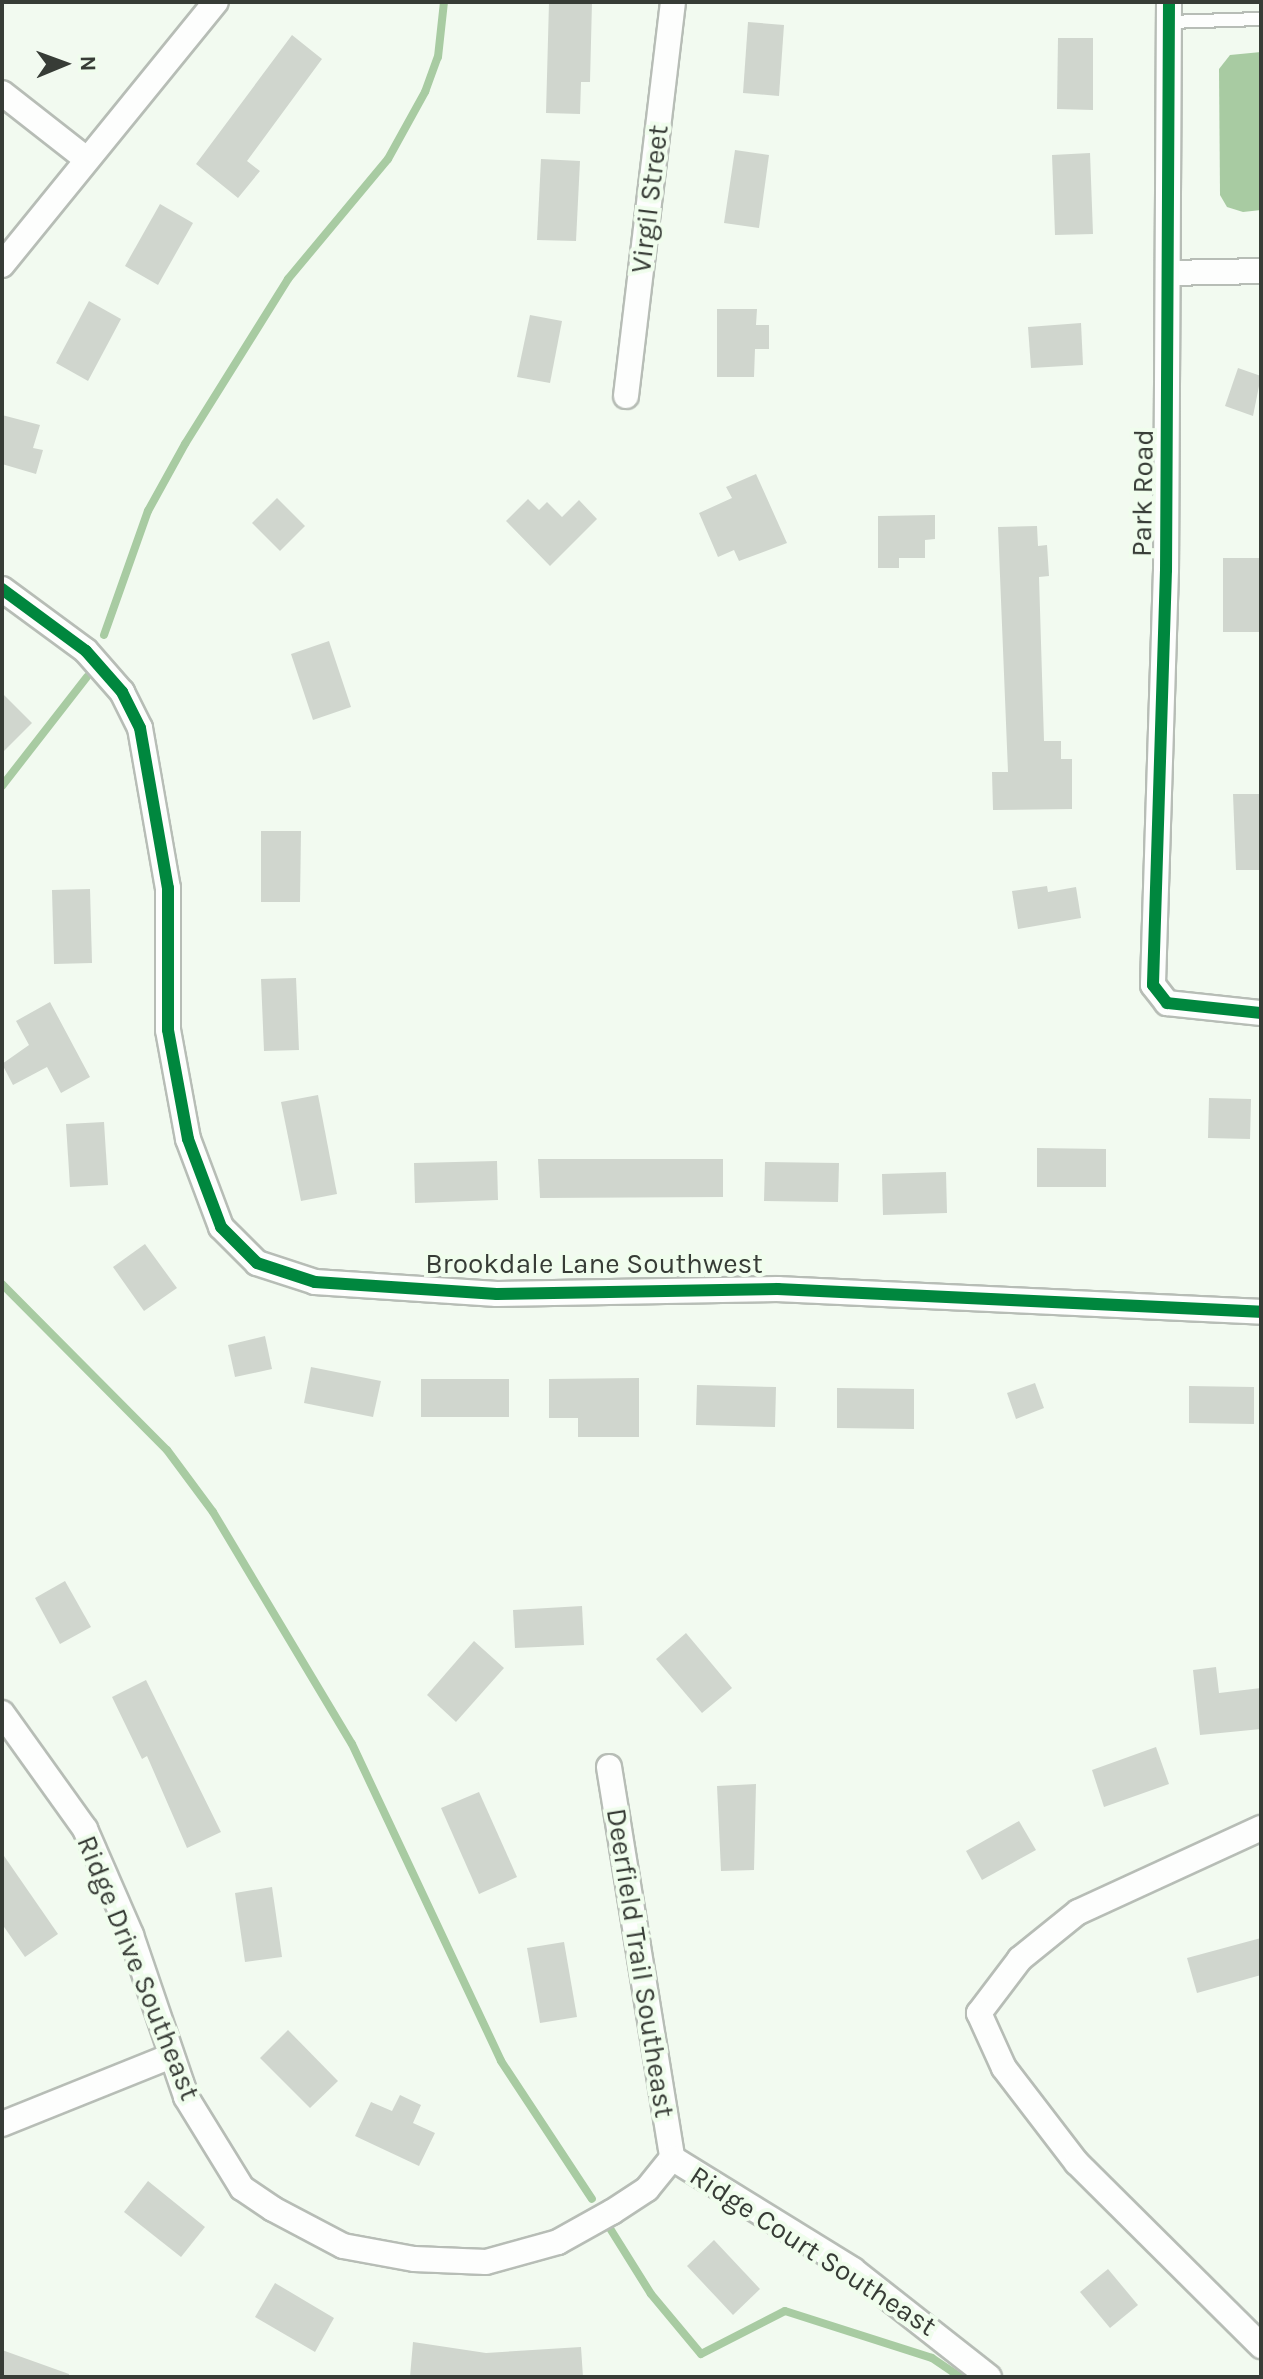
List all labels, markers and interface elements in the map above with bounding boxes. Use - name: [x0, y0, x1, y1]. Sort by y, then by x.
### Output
- north arrow: [24, 24, 104, 104]
- text: N: [75, 55, 101, 72]
- street label: Virgil Street: [624, 123, 676, 275]
- street label: Park Road: [1125, 429, 1161, 557]
- street label: Brookdale Lane Southwest: [425, 1247, 763, 1281]
- street label: Deerfield Trail Southeast: [599, 1806, 681, 2120]
- street label: Ridge Drive Southeast: [69, 1831, 207, 2105]
- street label: Ridge Court Southeast: [683, 2159, 943, 2343]

